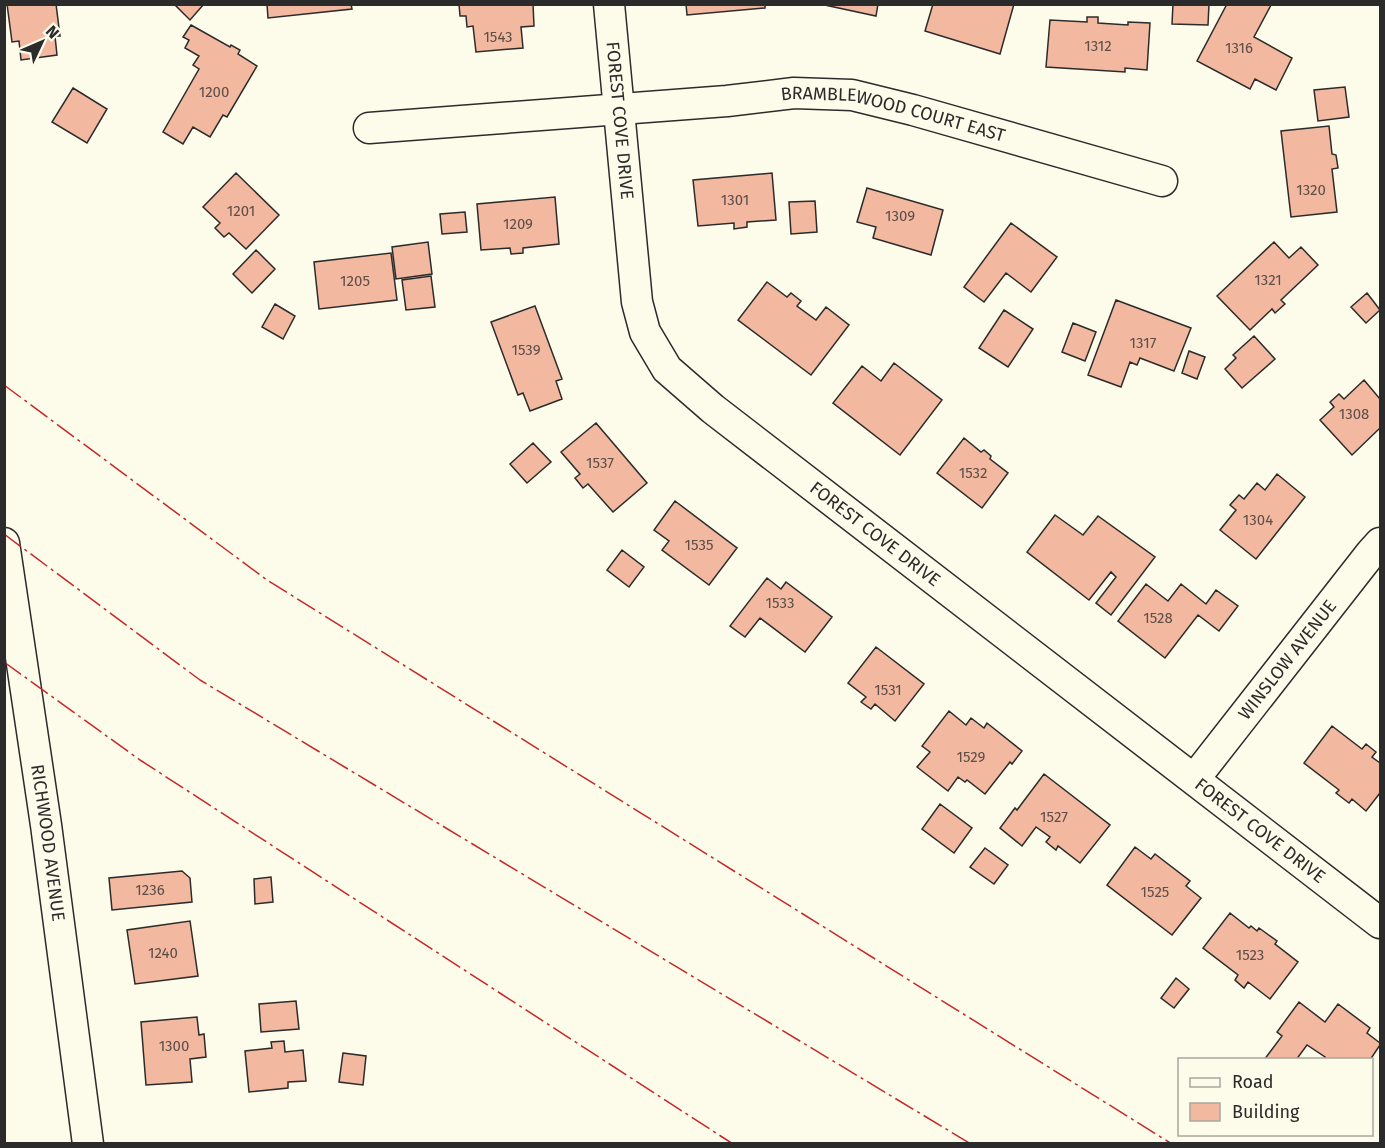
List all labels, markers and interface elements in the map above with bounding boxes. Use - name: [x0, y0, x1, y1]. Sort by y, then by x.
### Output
- north arrow: [12, 12, 72, 72]
- text: N: [42, 22, 63, 42]
- house number: 1543: [483, 28, 513, 46]
- house number: 1312: [1084, 37, 1112, 55]
- house number: 1316: [1225, 39, 1253, 57]
- street label: FOREST COVE DRIVE: [602, 40, 638, 201]
- street label: BRAMBLEWOOD COURT EAST: [780, 82, 1008, 147]
- house number: 1200: [199, 83, 229, 101]
- house number: 1320: [1296, 181, 1326, 199]
- house number: 1301: [721, 191, 749, 209]
- house number: 1201: [227, 202, 255, 220]
- house number: 1309: [885, 207, 915, 225]
- house number: 1209: [503, 215, 533, 233]
- house number: 1321: [1254, 271, 1282, 289]
- house number: 1205: [340, 272, 370, 290]
- house number: 1317: [1130, 334, 1157, 352]
- house number: 1539: [511, 341, 541, 359]
- house number: 1308: [1339, 405, 1369, 423]
- house number: 1537: [586, 454, 614, 472]
- house number: 1532: [959, 464, 987, 482]
- street label: FOREST COVE DRIVE: [805, 477, 945, 591]
- house number: 1304: [1243, 511, 1273, 529]
- house number: 1535: [685, 536, 713, 554]
- house number: 1533: [766, 594, 794, 612]
- street label: WINSLOW AVENUE: [1234, 596, 1341, 724]
- house number: 1528: [1143, 609, 1173, 627]
- house number: 1531: [874, 681, 902, 699]
- house number: 1529: [957, 748, 986, 766]
- street label: RICHWOOD AVENUE: [26, 763, 70, 923]
- street label: FOREST COVE DRIVE: [1190, 773, 1330, 888]
- house number: 1527: [1040, 808, 1068, 826]
- house number: 1236: [135, 881, 165, 899]
- house number: 1525: [1141, 883, 1169, 901]
- house number: 1240: [148, 944, 178, 962]
- house number: 1523: [1236, 946, 1264, 964]
- house number: 1300: [159, 1037, 189, 1055]
- legend: [1178, 1058, 1373, 1136]
- text: Road: [1232, 1071, 1274, 1093]
- text: Building: [1232, 1101, 1300, 1123]

